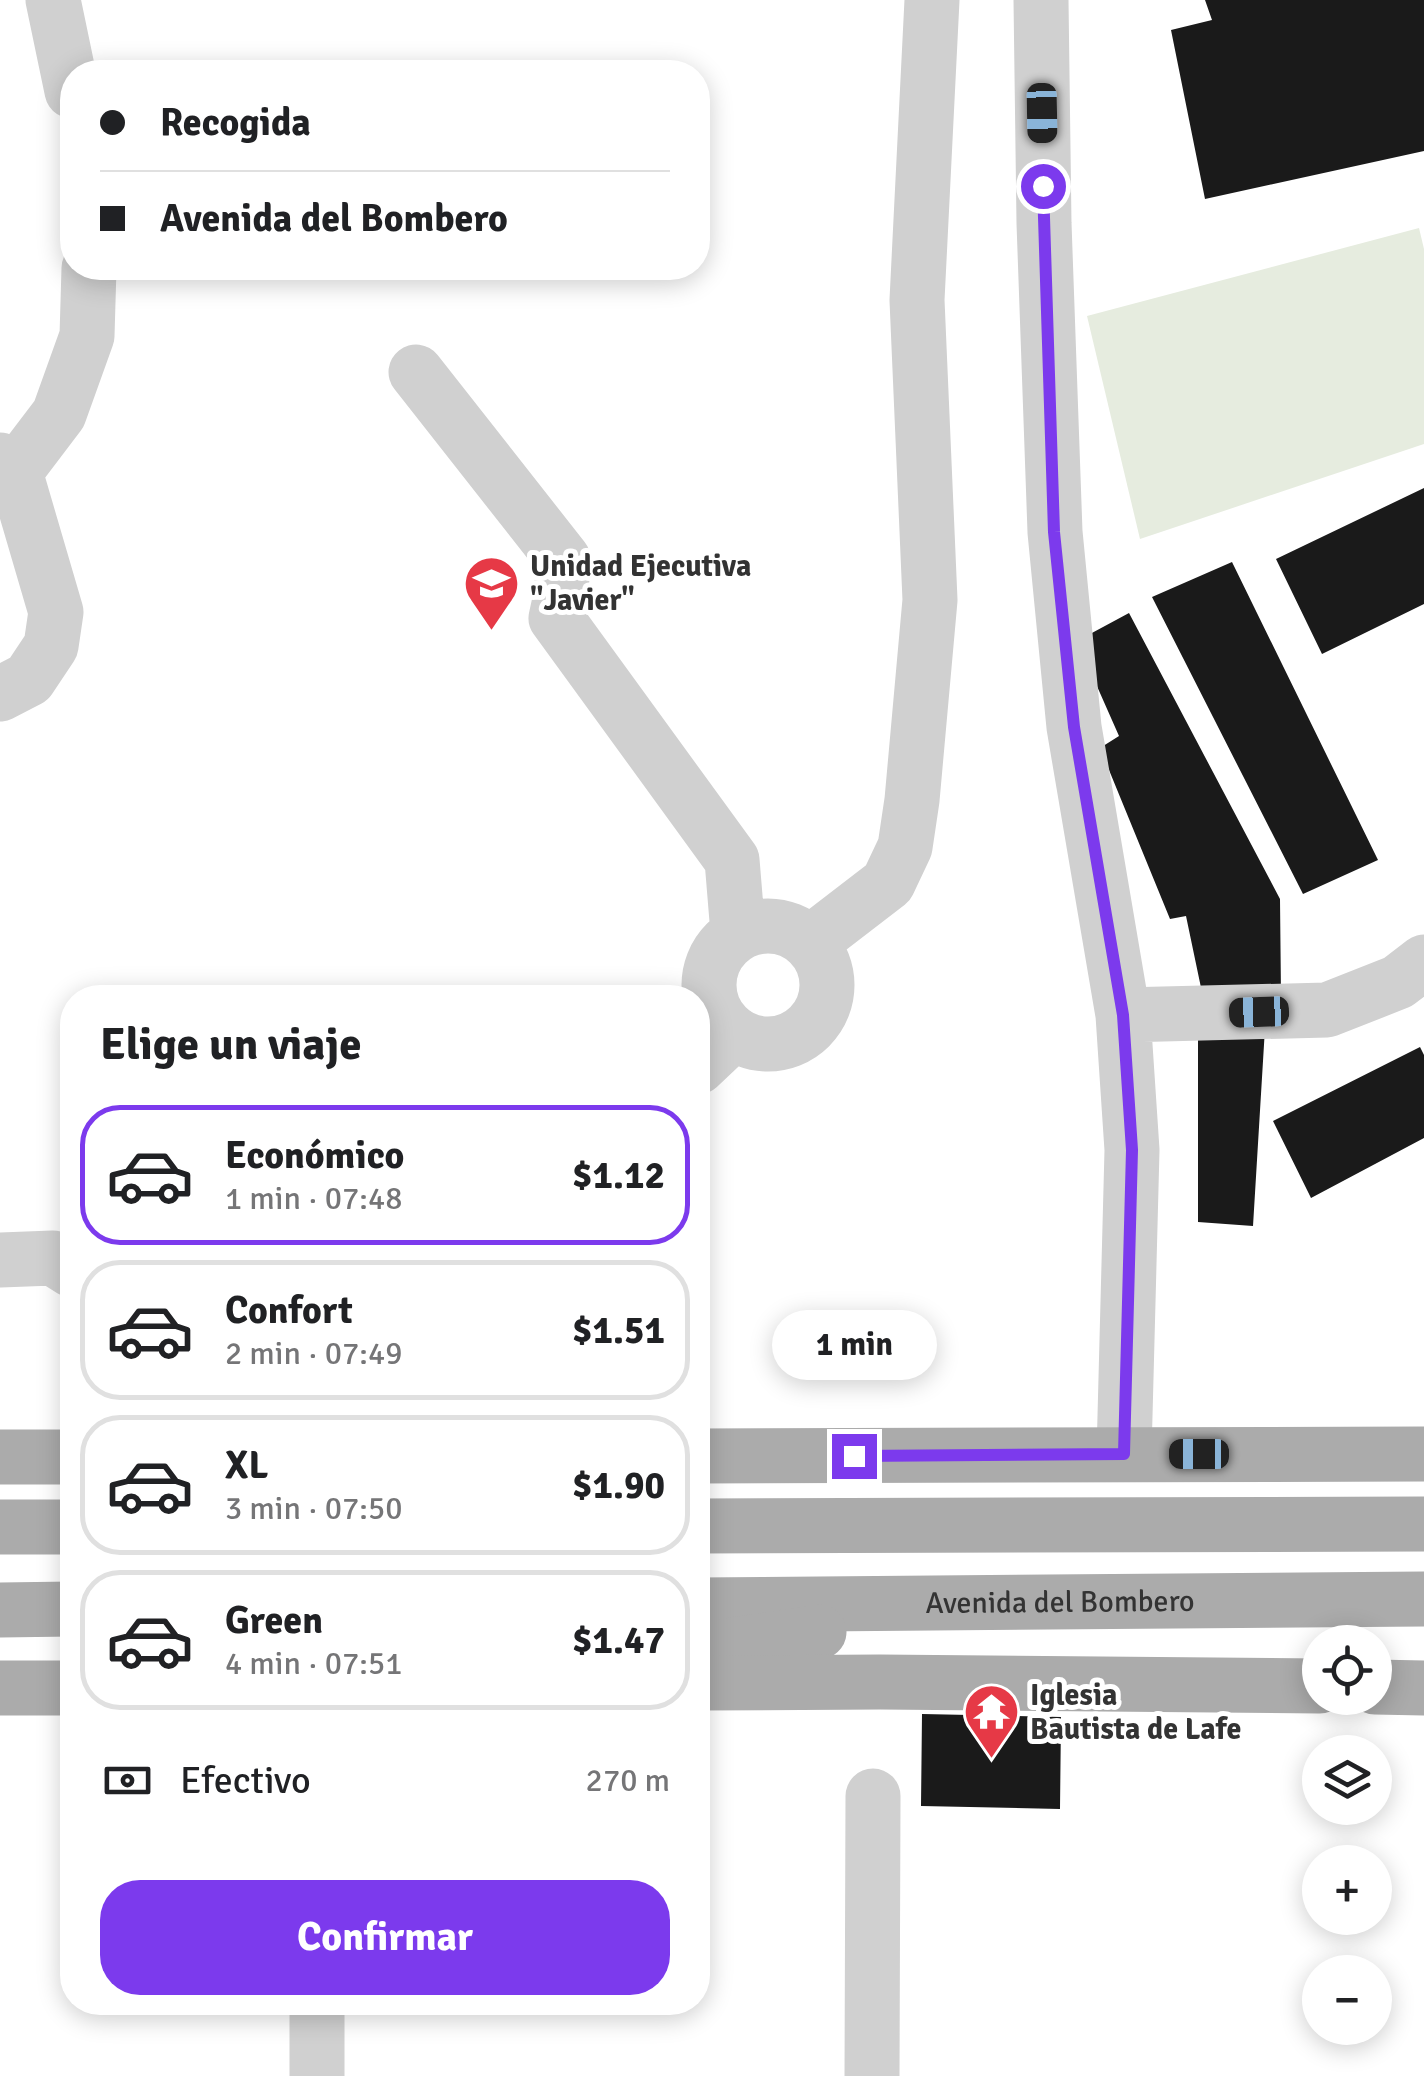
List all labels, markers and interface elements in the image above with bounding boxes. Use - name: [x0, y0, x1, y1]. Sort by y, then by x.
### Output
- car: [1026, 83, 1058, 143]
- text: Recogida: [160, 99, 311, 146]
- route start: [1021, 164, 1066, 209]
- text: Avenida del Bombero: [160, 195, 508, 242]
- place label: Unidad Ejecutiva "Javier": [530, 548, 751, 619]
- school or university icon: Unidad Ejecutiva "Javier": [461, 553, 521, 632]
- car: [1228, 996, 1290, 1028]
- text: Elige un viaje: [100, 1017, 362, 1072]
- icon: car: [105, 1130, 195, 1220]
- text: Económico: [225, 1132, 404, 1179]
- text: $1.12: [572, 1152, 665, 1199]
- text: 1 min · 07:48: [225, 1179, 403, 1218]
- icon: car: [105, 1285, 195, 1375]
- text: Confort: [225, 1287, 353, 1334]
- text: $1.51: [572, 1307, 665, 1354]
- callout: 1 min: [772, 1311, 936, 1381]
- text: 1 min: [816, 1325, 893, 1364]
- text: 2 min · 07:49: [225, 1334, 403, 1373]
- route end: [832, 1434, 877, 1479]
- car: [1169, 1439, 1229, 1469]
- icon: car: [105, 1440, 195, 1530]
- text: XL: [225, 1442, 268, 1489]
- text: $1.90: [572, 1462, 665, 1509]
- text: 3 min · 07:50: [225, 1489, 403, 1528]
- street label: Avenida del Bombero: [925, 1583, 1195, 1622]
- icon: car: [105, 1595, 195, 1685]
- text: Green: [225, 1597, 323, 1644]
- text: $1.47: [572, 1617, 665, 1664]
- map controls: [1302, 1625, 1392, 2045]
- button: locate: [1302, 1625, 1392, 1715]
- text: 4 min · 07:51: [225, 1644, 403, 1683]
- place label: Iglesia Bautista de Lafe: [1030, 1677, 1241, 1748]
- temple icon: Iglesia Bautista de Lafe: [961, 1682, 1021, 1761]
- button: layers: [1302, 1735, 1392, 1825]
- icon: cash: [100, 1753, 155, 1808]
- text: Efectivo: [180, 1757, 311, 1804]
- text: 270 m: [586, 1761, 670, 1800]
- button: +: [1302, 1845, 1392, 1935]
- button: Confirmar: [100, 1880, 670, 1995]
- button: −: [1302, 1955, 1392, 2045]

